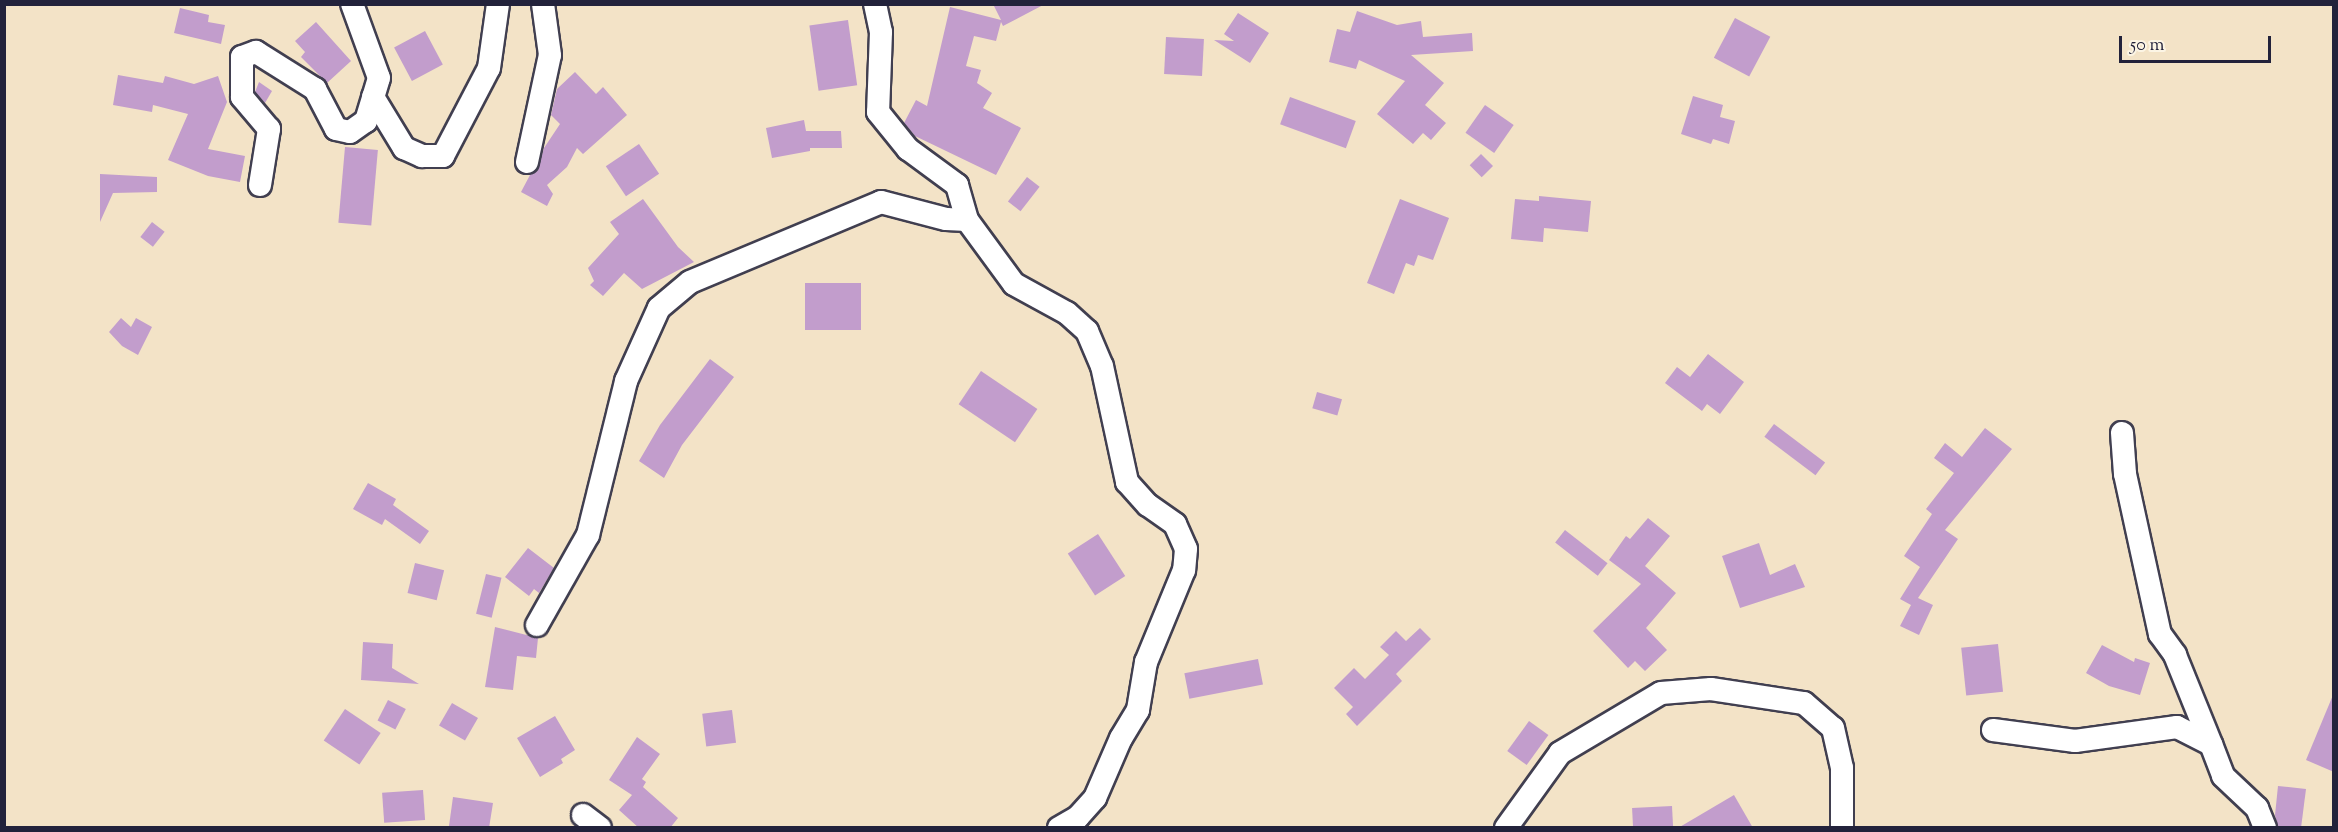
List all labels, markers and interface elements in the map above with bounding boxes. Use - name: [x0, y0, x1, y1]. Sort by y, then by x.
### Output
- scale bar: [2122, 24, 2274, 62]
- text: 50 m: [2130, 33, 2164, 59]

